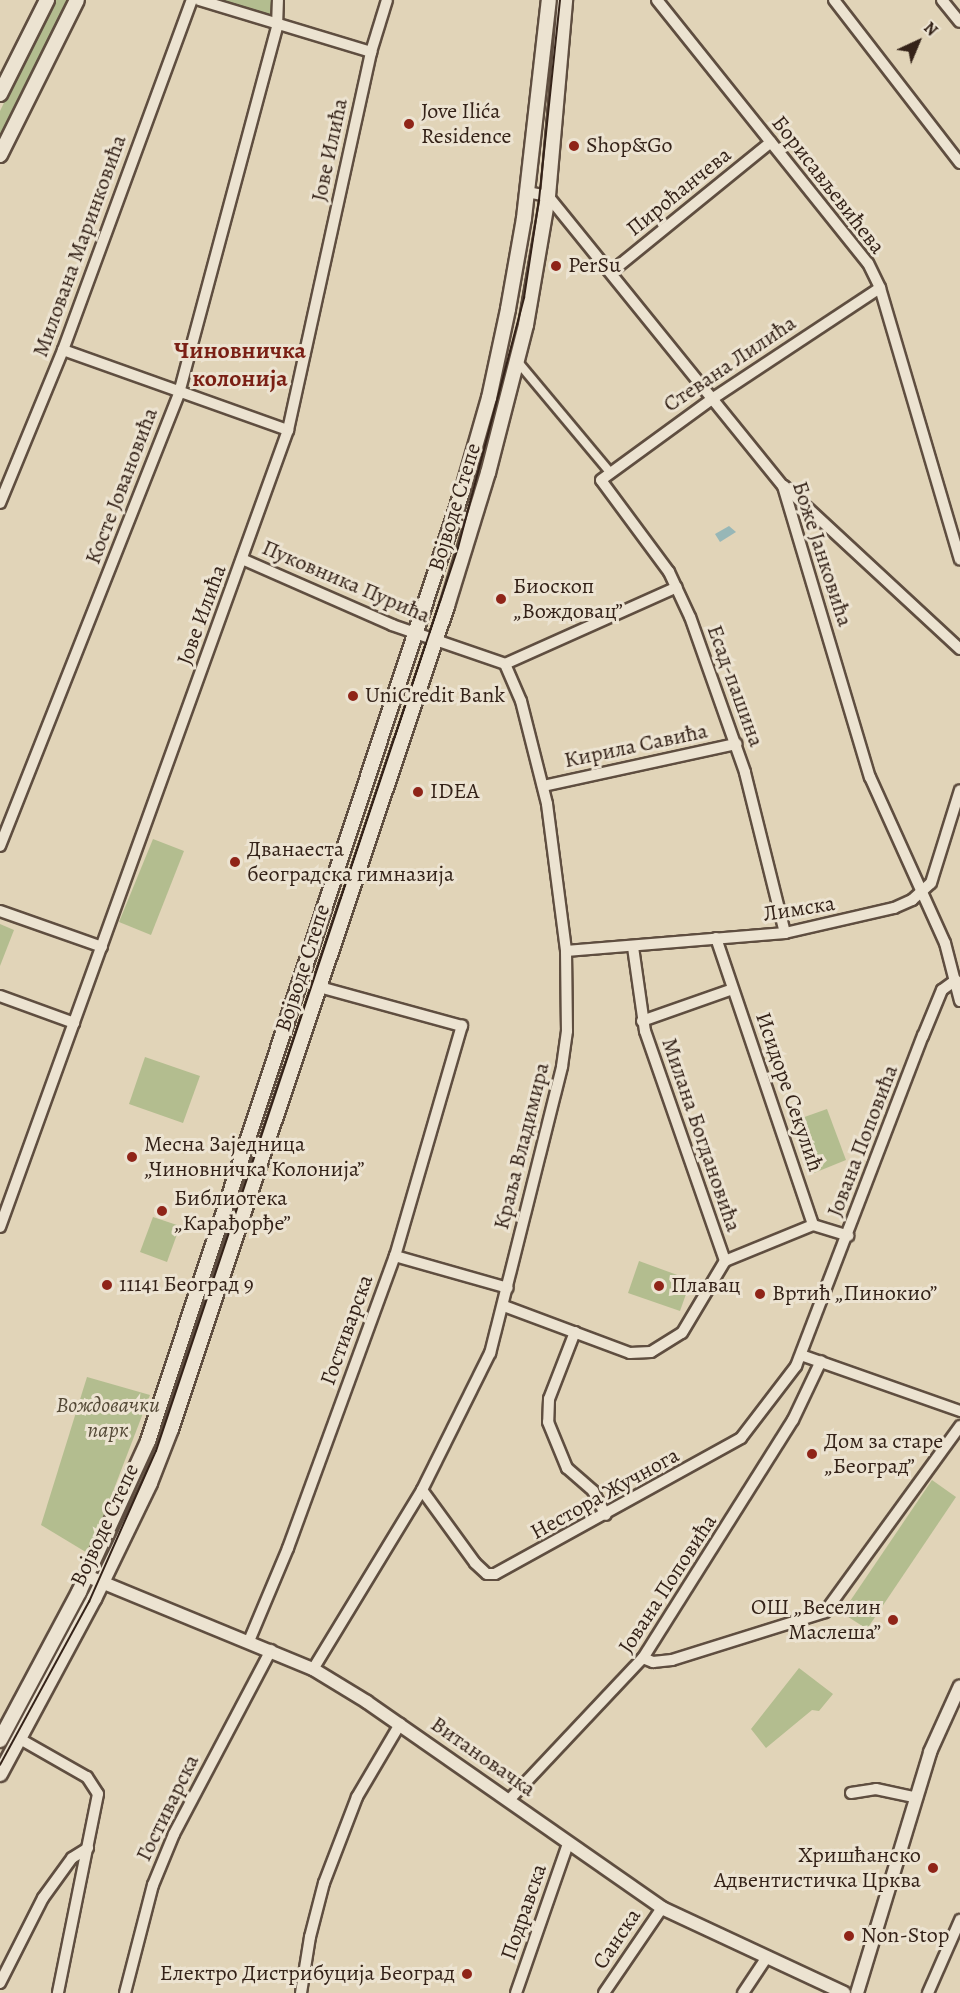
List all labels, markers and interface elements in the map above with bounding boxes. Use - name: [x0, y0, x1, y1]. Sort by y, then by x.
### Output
- north arrow: [888, 12, 948, 72]
- text: N: [919, 17, 942, 41]
- street label: Јове Илића: [306, 96, 354, 204]
- place label: Jove Ilića Residence: [421, 98, 511, 150]
- street label: Борисављевићева: [766, 110, 890, 260]
- marker: Jove Ilića Residence: [402, 117, 416, 131]
- street label: Милована Маринковића: [27, 131, 133, 361]
- place label: Shop&Go: [586, 133, 672, 159]
- marker: Shop&Go: [567, 139, 581, 153]
- street label: Пироћанчева: [621, 142, 737, 242]
- place label: PerSu: [568, 253, 621, 279]
- marker: PerSu: [549, 259, 563, 273]
- street label: Стевана Лилића: [659, 310, 801, 418]
- district label: Чиновничка колонија: [174, 337, 306, 393]
- street label: Косте Јовановића: [80, 404, 164, 568]
- street label: Војводе Степе: [423, 440, 487, 574]
- street label: Боже Јанковића: [786, 478, 858, 630]
- street label: Пуковника Пурића: [258, 535, 434, 629]
- street label: Јове Илића: [172, 561, 232, 669]
- place label: Биоскоп „Вождовац”: [513, 573, 623, 624]
- marker: Биоскоп „Вождовац”: [494, 592, 508, 606]
- street label: Есад-пашина: [701, 622, 769, 750]
- place label: UniCredit Bank: [365, 683, 505, 709]
- marker: UniCredit Bank: [346, 689, 360, 703]
- street label: Кирила Савића: [562, 718, 710, 774]
- place label: IDEA: [430, 779, 479, 805]
- marker: IDEA: [411, 785, 425, 799]
- place label: Дванаеста београдска гимназија: [247, 836, 454, 888]
- marker: Дванаеста београдска гимназија: [228, 855, 242, 869]
- street label: Лимска: [761, 890, 837, 928]
- street label: Војводе Степе: [270, 901, 336, 1035]
- street label: Исидоре Секулић: [749, 1009, 829, 1175]
- street label: Милана Богдановића: [655, 1035, 747, 1235]
- street label: Краља Владимира: [488, 1060, 556, 1232]
- street label: Јована Поповића: [822, 1061, 904, 1221]
- place label: Месна Заједница „Чиновничка Колонија”: [144, 1131, 365, 1182]
- marker: Месна Заједница „Чиновничка Колонија”: [125, 1150, 139, 1164]
- place label: Библиотека „Карађорђе”: [174, 1185, 291, 1236]
- marker: Библиотека „Карађорђе”: [155, 1204, 169, 1218]
- street label: Гостиварска: [315, 1271, 379, 1389]
- place label: 11141 Београд 9: [119, 1272, 254, 1298]
- place label: Плавац: [671, 1273, 741, 1299]
- marker: 11141 Београд 9: [100, 1278, 114, 1292]
- marker: Плавац: [652, 1279, 666, 1293]
- place label: Вртић „Пинокио”: [772, 1281, 938, 1307]
- marker: Вртић „Пинокио”: [753, 1287, 767, 1301]
- park label: Вождовачки парк: [56, 1392, 160, 1444]
- place label: Дом за старе „Београд”: [824, 1428, 943, 1480]
- street label: Нестора Жучнога: [526, 1442, 684, 1546]
- marker: Дом за старе „Београд”: [805, 1447, 819, 1461]
- street label: Војводе Степе: [65, 1459, 145, 1591]
- street label: Јована Поповића: [613, 1509, 723, 1659]
- place label: ОШ „Веселин Маслеша”: [750, 1594, 881, 1646]
- marker: ОШ „Веселин Маслеша”: [886, 1613, 900, 1627]
- street label: Витановачка: [426, 1711, 540, 1803]
- street label: Гостиварска: [131, 1750, 205, 1866]
- place label: Хришћанско Адвентистичка Црква: [714, 1842, 921, 1894]
- street label: Подравска: [495, 1860, 553, 1964]
- marker: Хришћанско Адвентистичка Црква: [926, 1861, 940, 1875]
- street label: Санска: [587, 1904, 647, 1974]
- place label: Non-Stop: [861, 1923, 949, 1949]
- marker: Non-Stop: [842, 1929, 856, 1943]
- place label: Електро Дистрибуција Београд: [160, 1961, 455, 1987]
- marker: Електро Дистрибуција Београд: [460, 1967, 474, 1981]

